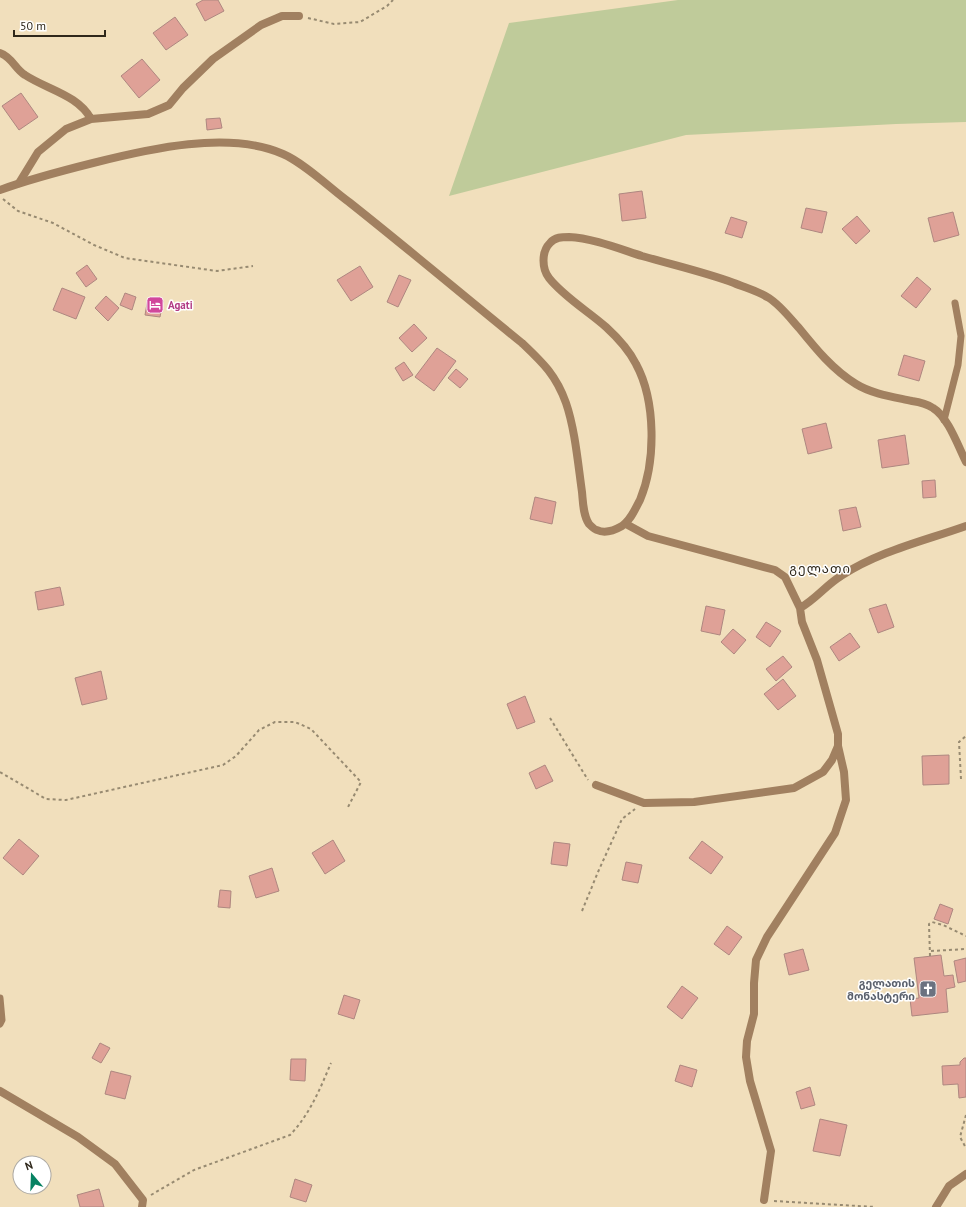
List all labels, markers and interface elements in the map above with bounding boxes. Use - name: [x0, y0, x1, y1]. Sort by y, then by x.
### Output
- scale bar: [14, 12, 105, 38]
- text: 50 m: [20, 18, 46, 33]
- hotel icon: Agati: [145, 295, 165, 315]
- place label: Agati: [168, 298, 193, 312]
- district label: გელათი: [789, 560, 851, 577]
- place label: გელათის მონასტერი: [847, 976, 915, 1003]
- church icon: გელათის მონასტერი: [918, 979, 938, 999]
- north arrow: [12, 1155, 52, 1195]
- text: N: [23, 1158, 34, 1173]

